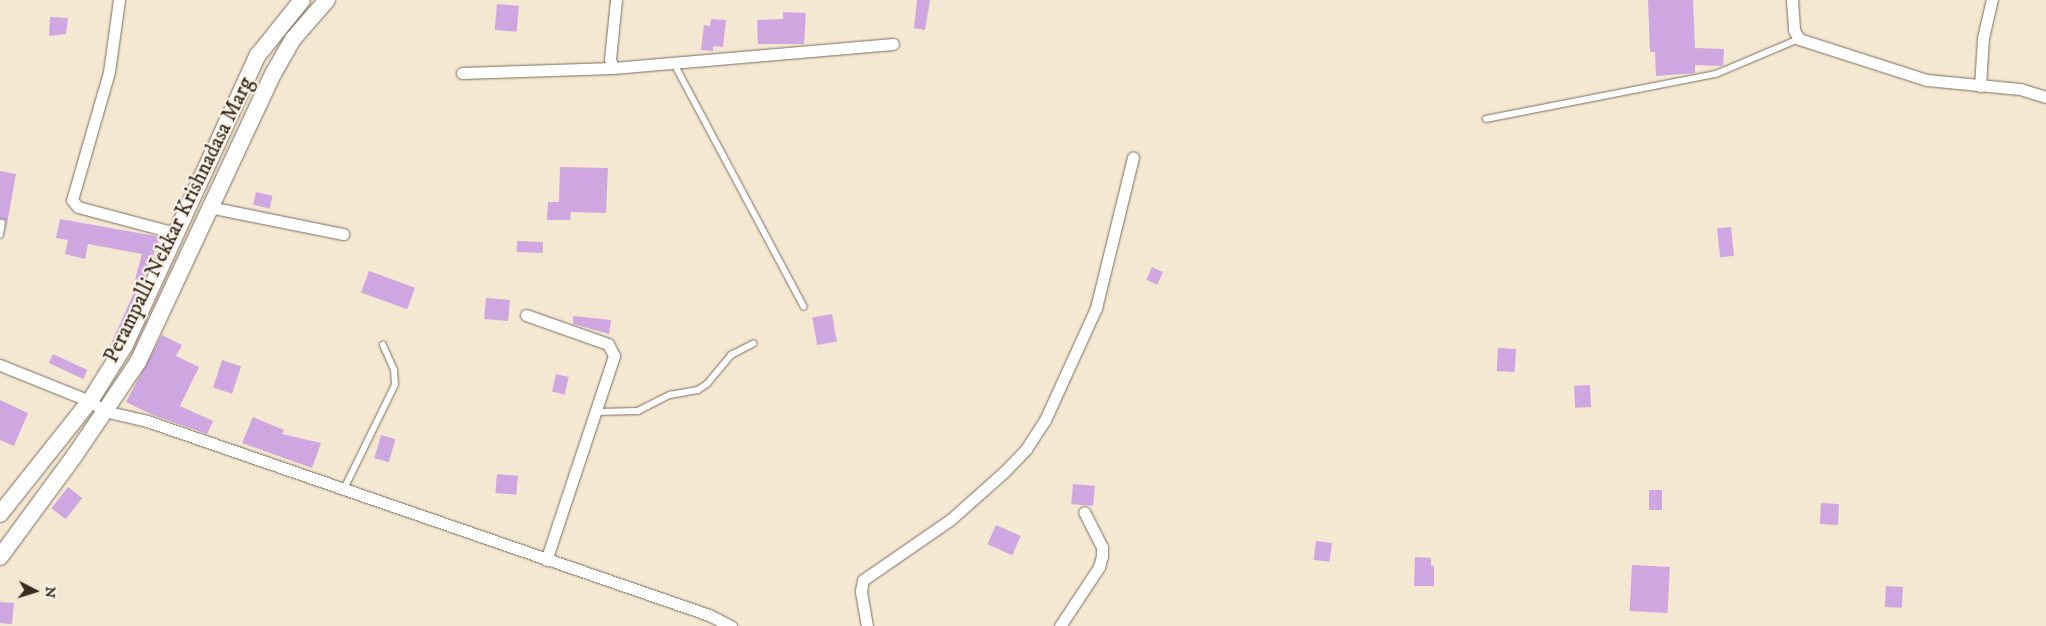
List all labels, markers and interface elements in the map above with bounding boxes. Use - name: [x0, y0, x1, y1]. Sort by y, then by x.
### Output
- street label: Perampalli Nekkar Krishnadasa Marg: [99, 73, 259, 367]
- north arrow: [10, 566, 60, 616]
- text: N: [40, 586, 59, 599]

